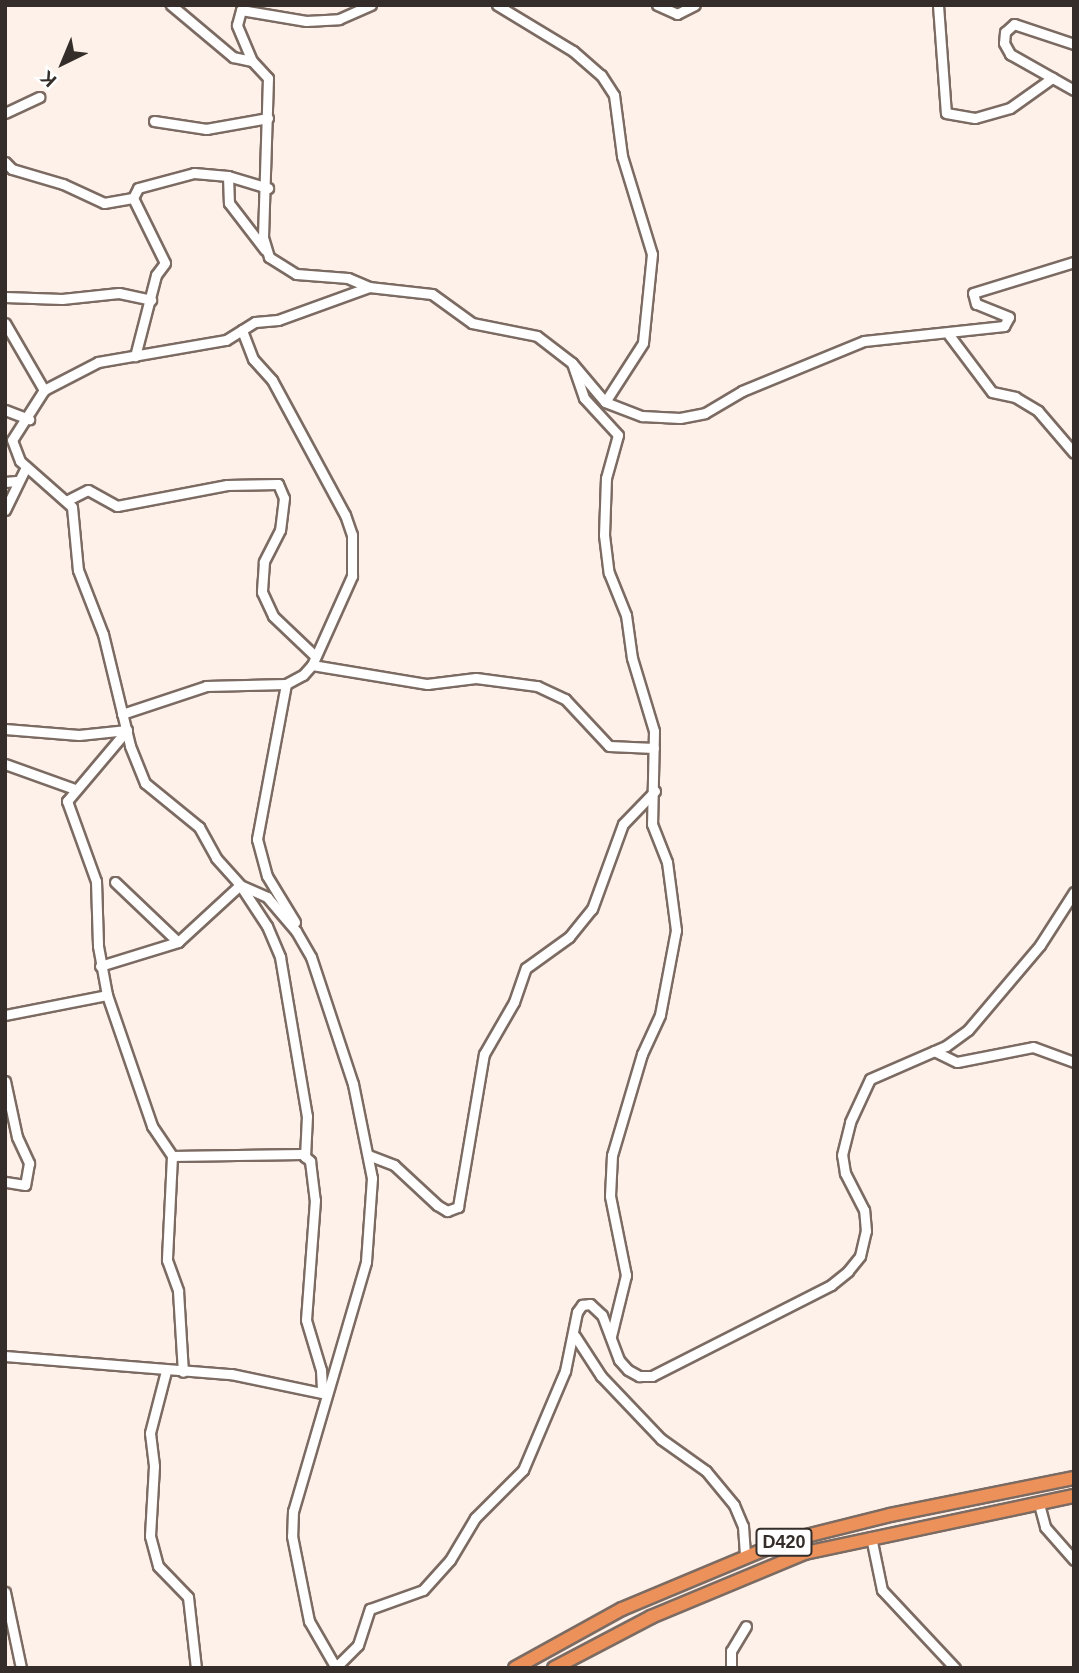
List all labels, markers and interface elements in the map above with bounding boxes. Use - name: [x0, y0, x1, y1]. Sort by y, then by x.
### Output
- north arrow: [28, 28, 98, 98]
- text: K: [36, 66, 61, 91]
- road number: D420: [754, 1527, 814, 1556]

